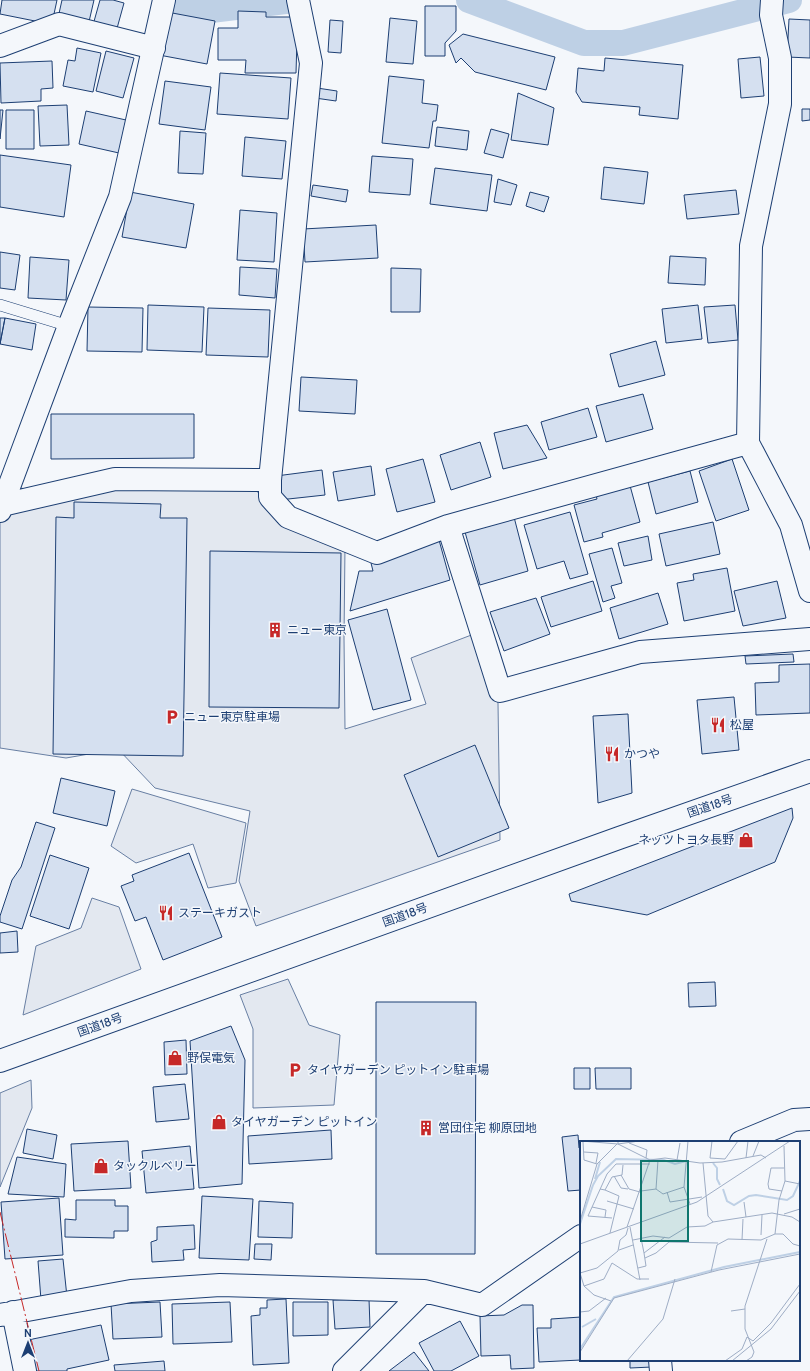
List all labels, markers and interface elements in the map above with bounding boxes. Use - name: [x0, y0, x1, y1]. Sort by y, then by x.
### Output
- building icon: ニュー東京: [266, 621, 284, 639]
- place label: ニュー東京: [287, 622, 347, 637]
- parking icon: ニュー東京駐車場: [163, 708, 181, 726]
- place label: ニュー東京駐車場: [184, 709, 280, 724]
- restaurant icon: 松屋: [709, 716, 727, 734]
- place label: 松屋: [730, 717, 754, 732]
- restaurant icon: かつや: [603, 745, 621, 763]
- place label: かつや: [624, 746, 660, 761]
- street label: 国道18号: [685, 791, 735, 820]
- shop icon: ネッツトヨタ長野: [737, 831, 755, 849]
- place label: ネッツトヨタ長野: [638, 832, 734, 847]
- street label: 国道18号: [380, 899, 430, 930]
- restaurant icon: ステーキガスト: [157, 904, 175, 922]
- place label: ステーキガスト: [178, 905, 262, 920]
- street label: 国道18号: [75, 1009, 125, 1040]
- shop icon: 野俣電気: [166, 1049, 184, 1067]
- place label: 野俣電気: [187, 1050, 235, 1065]
- parking icon: タイヤガーデン ピットイン駐車場: [286, 1061, 304, 1079]
- place label: タイヤガーデン ピットイン駐車場: [307, 1062, 489, 1077]
- shop icon: タイヤガーデン ピットイン: [210, 1113, 228, 1131]
- place label: タイヤガーデン ピットイン: [231, 1114, 377, 1129]
- building icon: 営団住宅 柳原団地: [417, 1119, 435, 1137]
- place label: 営団住宅 柳原団地: [438, 1120, 537, 1135]
- inset map: [580, 1141, 800, 1361]
- shop icon: タックルベリー: [92, 1157, 110, 1175]
- place label: タックルベリー: [113, 1158, 197, 1173]
- north arrow: [8, 1323, 48, 1363]
- text: N: [24, 1326, 32, 1340]

